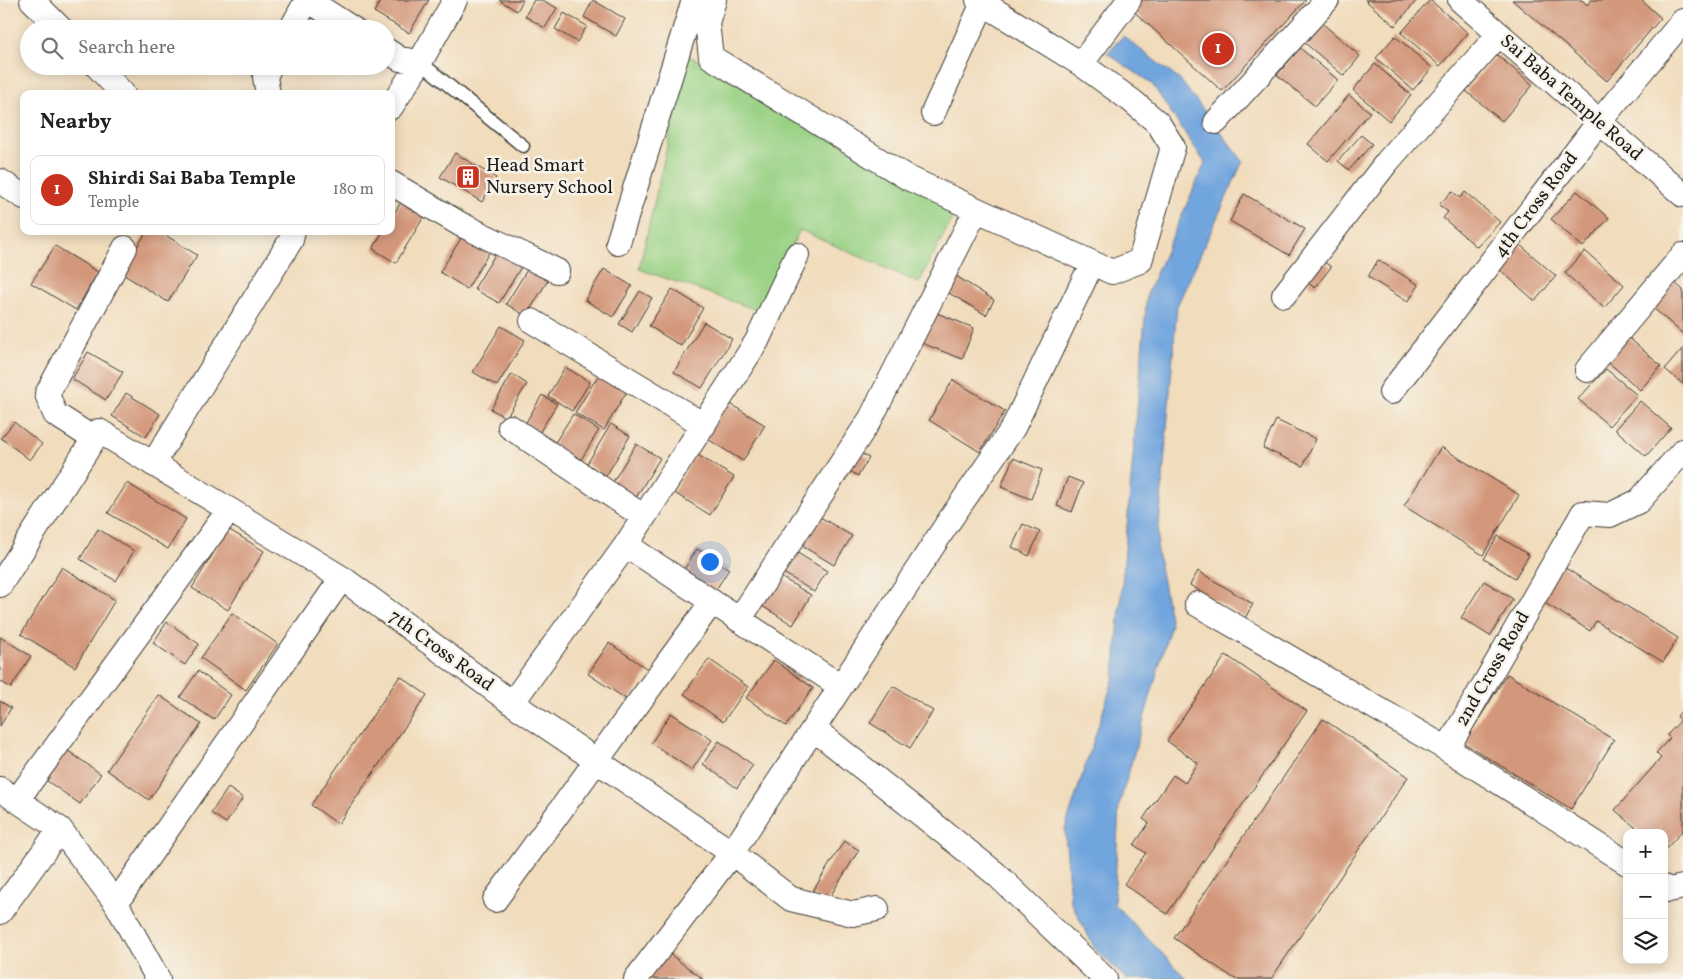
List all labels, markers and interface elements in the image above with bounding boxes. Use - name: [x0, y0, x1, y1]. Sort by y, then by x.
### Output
- search box: [20, 20, 395, 75]
- street label: Sai Baba Temple Road: [1494, 29, 1648, 167]
- pin: 1: [1202, 30, 1234, 68]
- icon: search: [38, 34, 66, 62]
- text: Search here: [78, 35, 175, 61]
- text: Nearby: [40, 108, 111, 137]
- street label: 4th Cross Road: [1488, 147, 1584, 263]
- place label: Head Smart Nursery School: [486, 153, 613, 201]
- building icon: Head Smart Nursery School: [455, 164, 481, 190]
- text: Shirdi Sai Baba Temple: [88, 166, 296, 192]
- text: 1: [54, 179, 60, 201]
- text: 180 m: [333, 179, 374, 201]
- text: Temple: [88, 192, 139, 214]
- your location: [697, 549, 723, 575]
- street label: 7th Cross Road: [383, 604, 499, 698]
- street label: 2nd Cross Road: [1449, 606, 1537, 732]
- map controls: [1623, 829, 1668, 964]
- button: +: [1623, 829, 1668, 874]
- button: −: [1623, 874, 1668, 919]
- button: layers: [1623, 919, 1668, 964]

